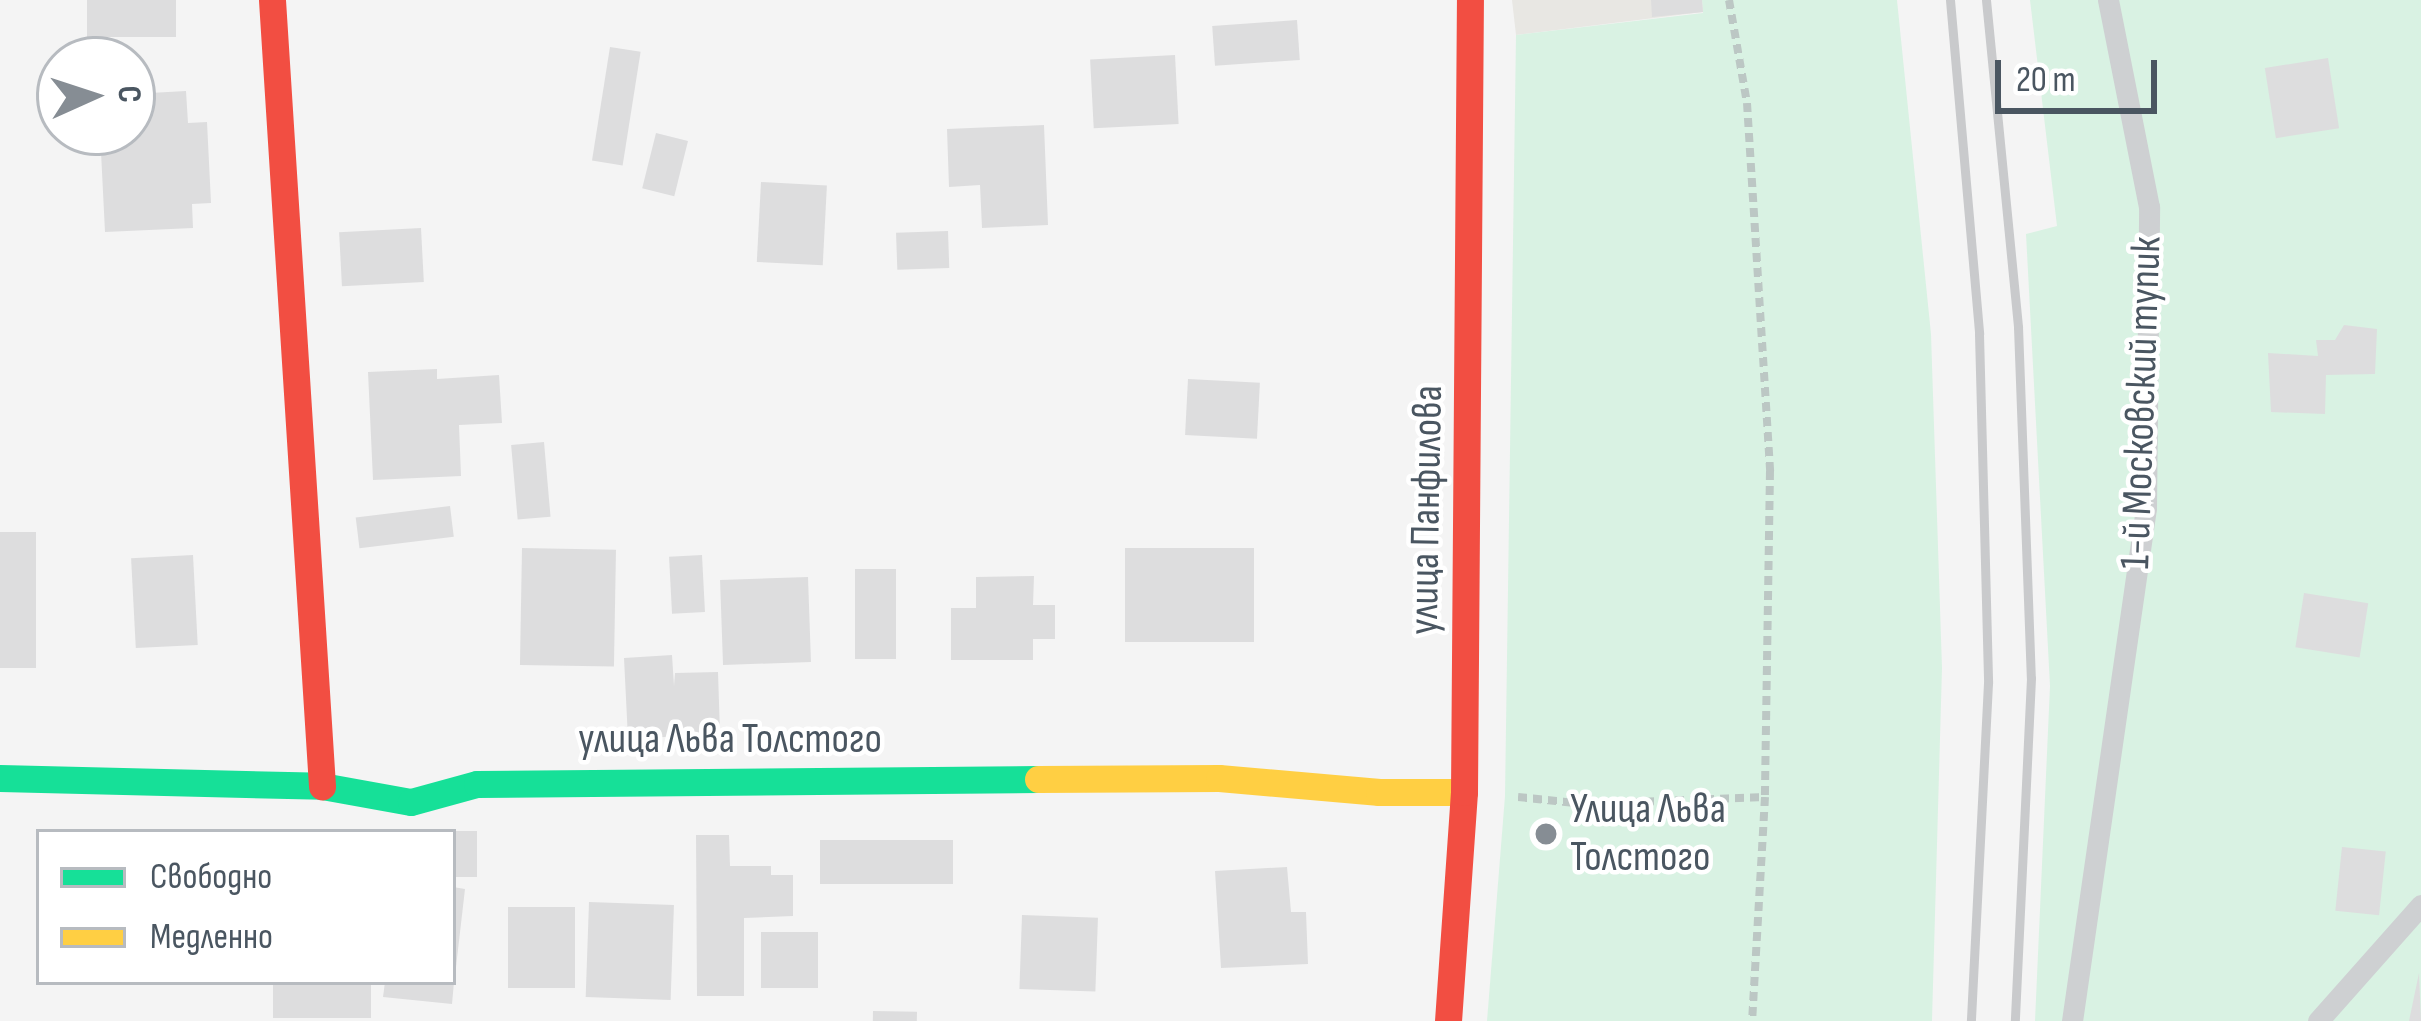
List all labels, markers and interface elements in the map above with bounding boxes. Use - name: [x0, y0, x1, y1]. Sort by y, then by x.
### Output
- north arrow: [36, 36, 156, 156]
- scale bar: [2001, 36, 2163, 110]
- text: 20 m: [2016, 59, 2076, 102]
- text: С: [109, 85, 149, 104]
- street label: 1-й Московский тупик: [2111, 236, 2173, 570]
- street label: улица Панфилова: [1400, 385, 1454, 635]
- street label: улица Льва Толстого: [578, 715, 882, 765]
- place label: Улица Льва Толстого: [1570, 785, 1726, 884]
- marker: Улица Льва Толстого: [1533, 821, 1559, 847]
- legend: [36, 829, 456, 985]
- text: Свободно: [150, 856, 272, 899]
- text: Медленно: [150, 916, 273, 959]

